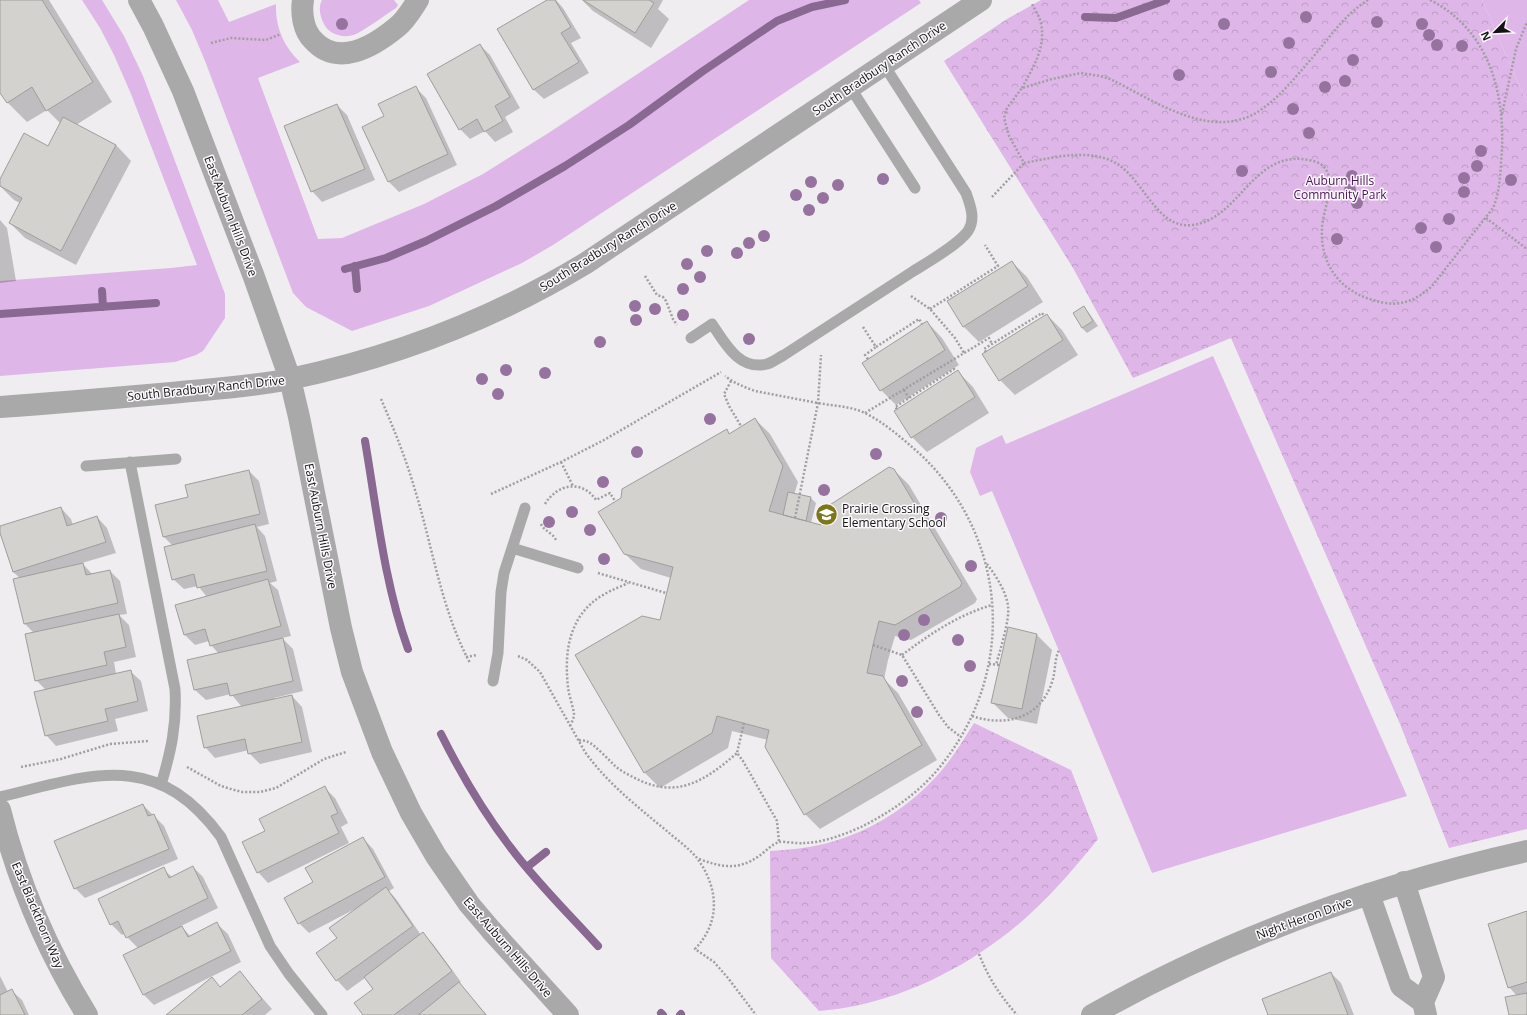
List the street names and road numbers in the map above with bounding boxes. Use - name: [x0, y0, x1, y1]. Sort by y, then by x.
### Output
- street label: South Bradbury Ranch Drive: [809, 17, 950, 119]
- street label: East Auburn Hills Drive: [200, 153, 262, 279]
- street label: South Bradbury Ranch Drive: [536, 197, 680, 295]
- street label: South Bradbury Ranch Drive: [126, 371, 286, 405]
- street label: East Auburn Hills Drive: [300, 462, 342, 591]
- street label: East Blackthorn Way: [8, 859, 68, 972]
- street label: East Auburn Hills Drive: [460, 893, 556, 1001]
- street label: Night Heron Drive: [1254, 893, 1355, 943]

